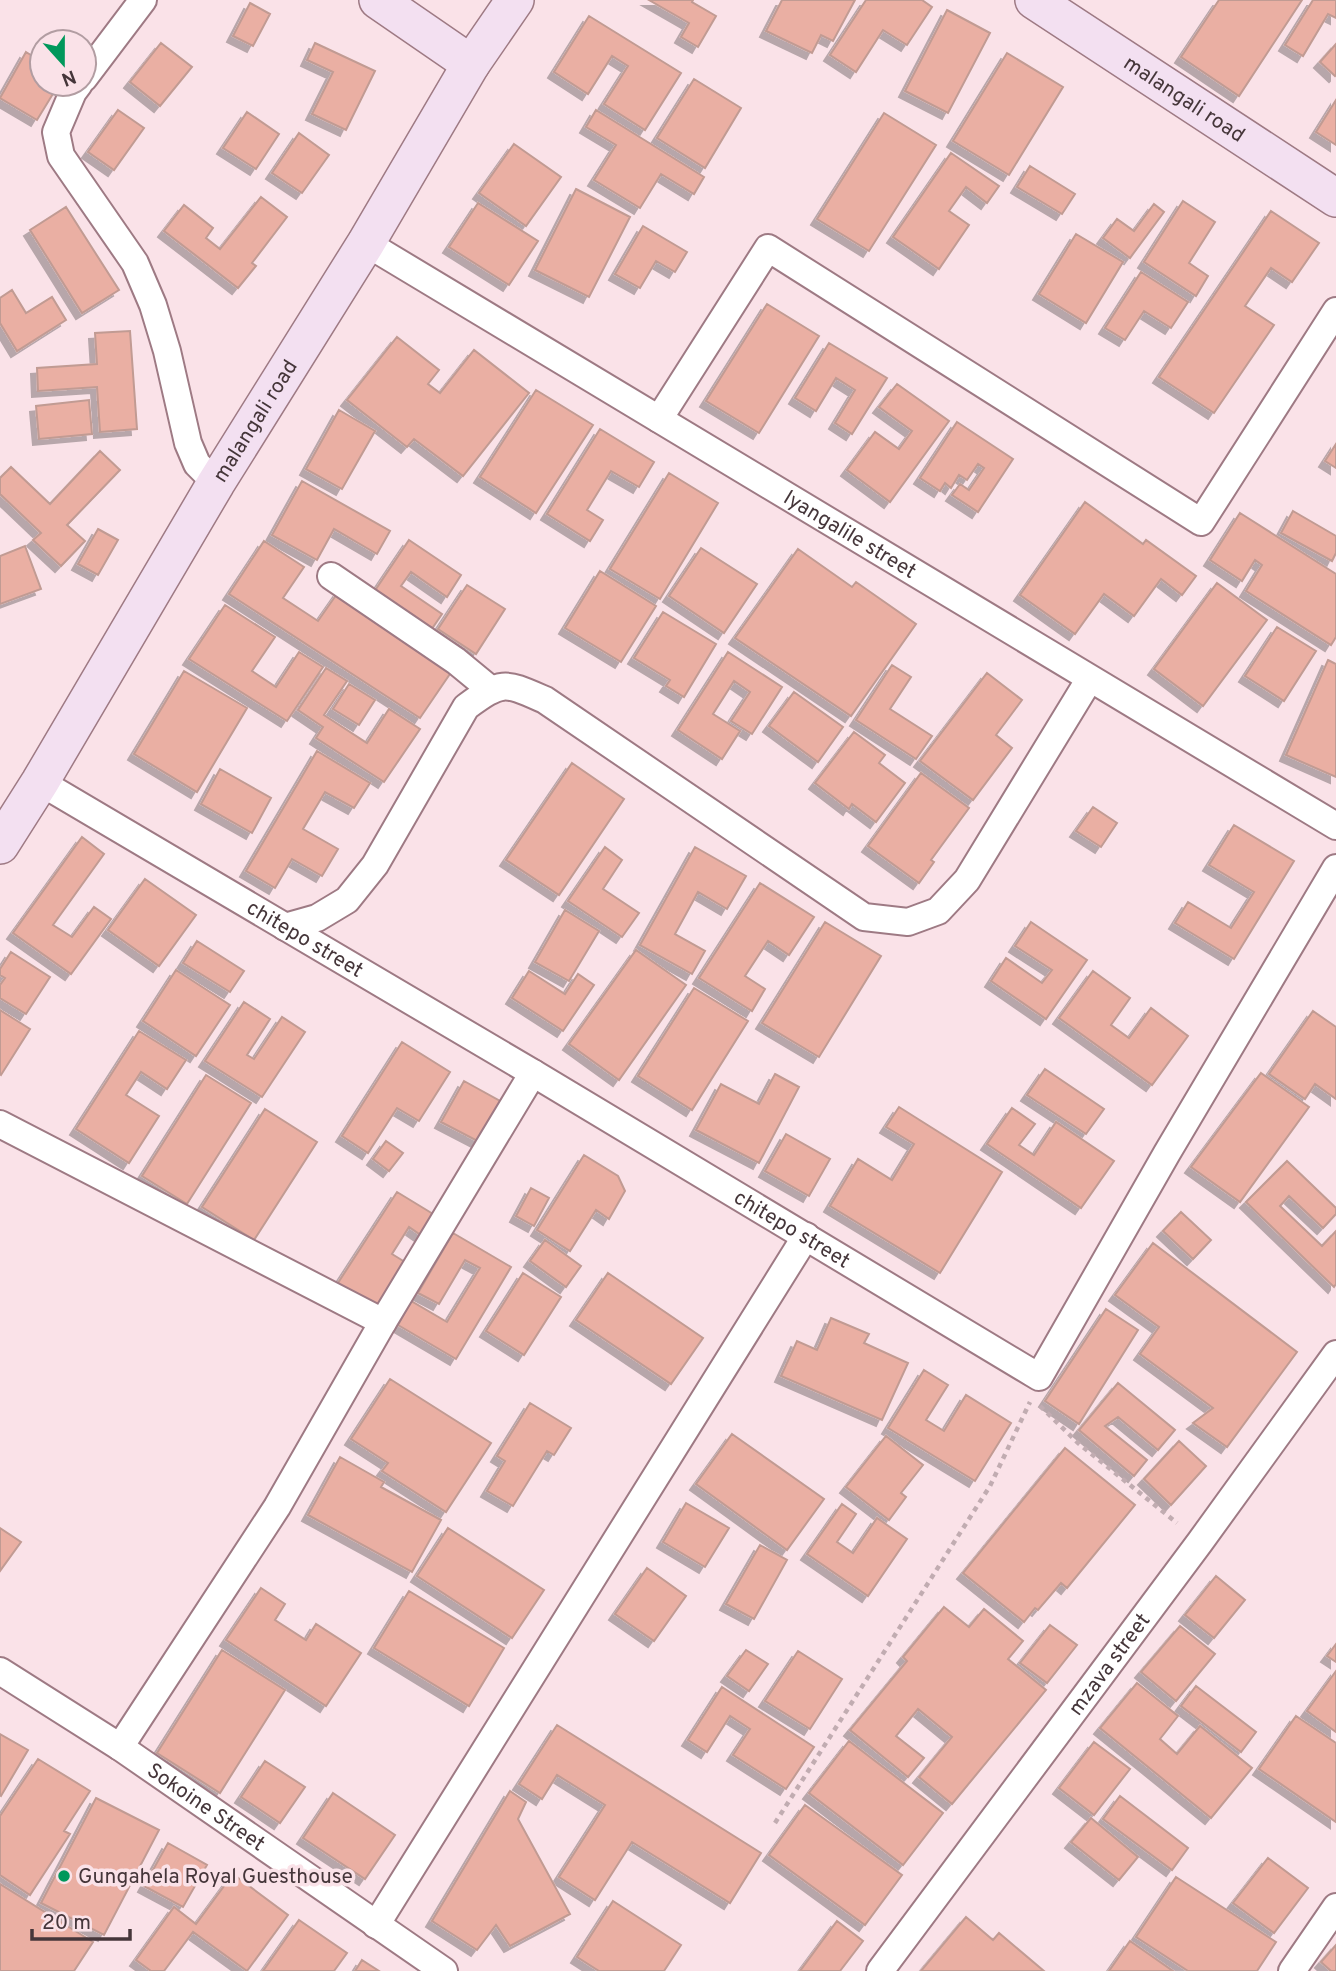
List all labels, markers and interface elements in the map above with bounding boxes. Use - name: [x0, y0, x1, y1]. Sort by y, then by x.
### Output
- north arrow: [28, 28, 98, 98]
- street label: malangali road: [1118, 50, 1249, 150]
- text: N: [58, 63, 79, 91]
- street label: malangali road: [208, 355, 305, 488]
- street label: lyangalile street: [778, 485, 921, 586]
- street label: chitepo street: [241, 895, 368, 985]
- street label: chitepo street: [728, 1185, 855, 1275]
- street label: mzava street: [1063, 1608, 1157, 1721]
- street label: Sokoine Street: [141, 1758, 270, 1858]
- place label: Gungahela Royal Guesthouse: [78, 1864, 353, 1891]
- marker: Gungahela Royal Guesthouse: [56, 1868, 72, 1884]
- scale bar: [32, 1898, 130, 1942]
- text: 20 m: [42, 1910, 91, 1937]

